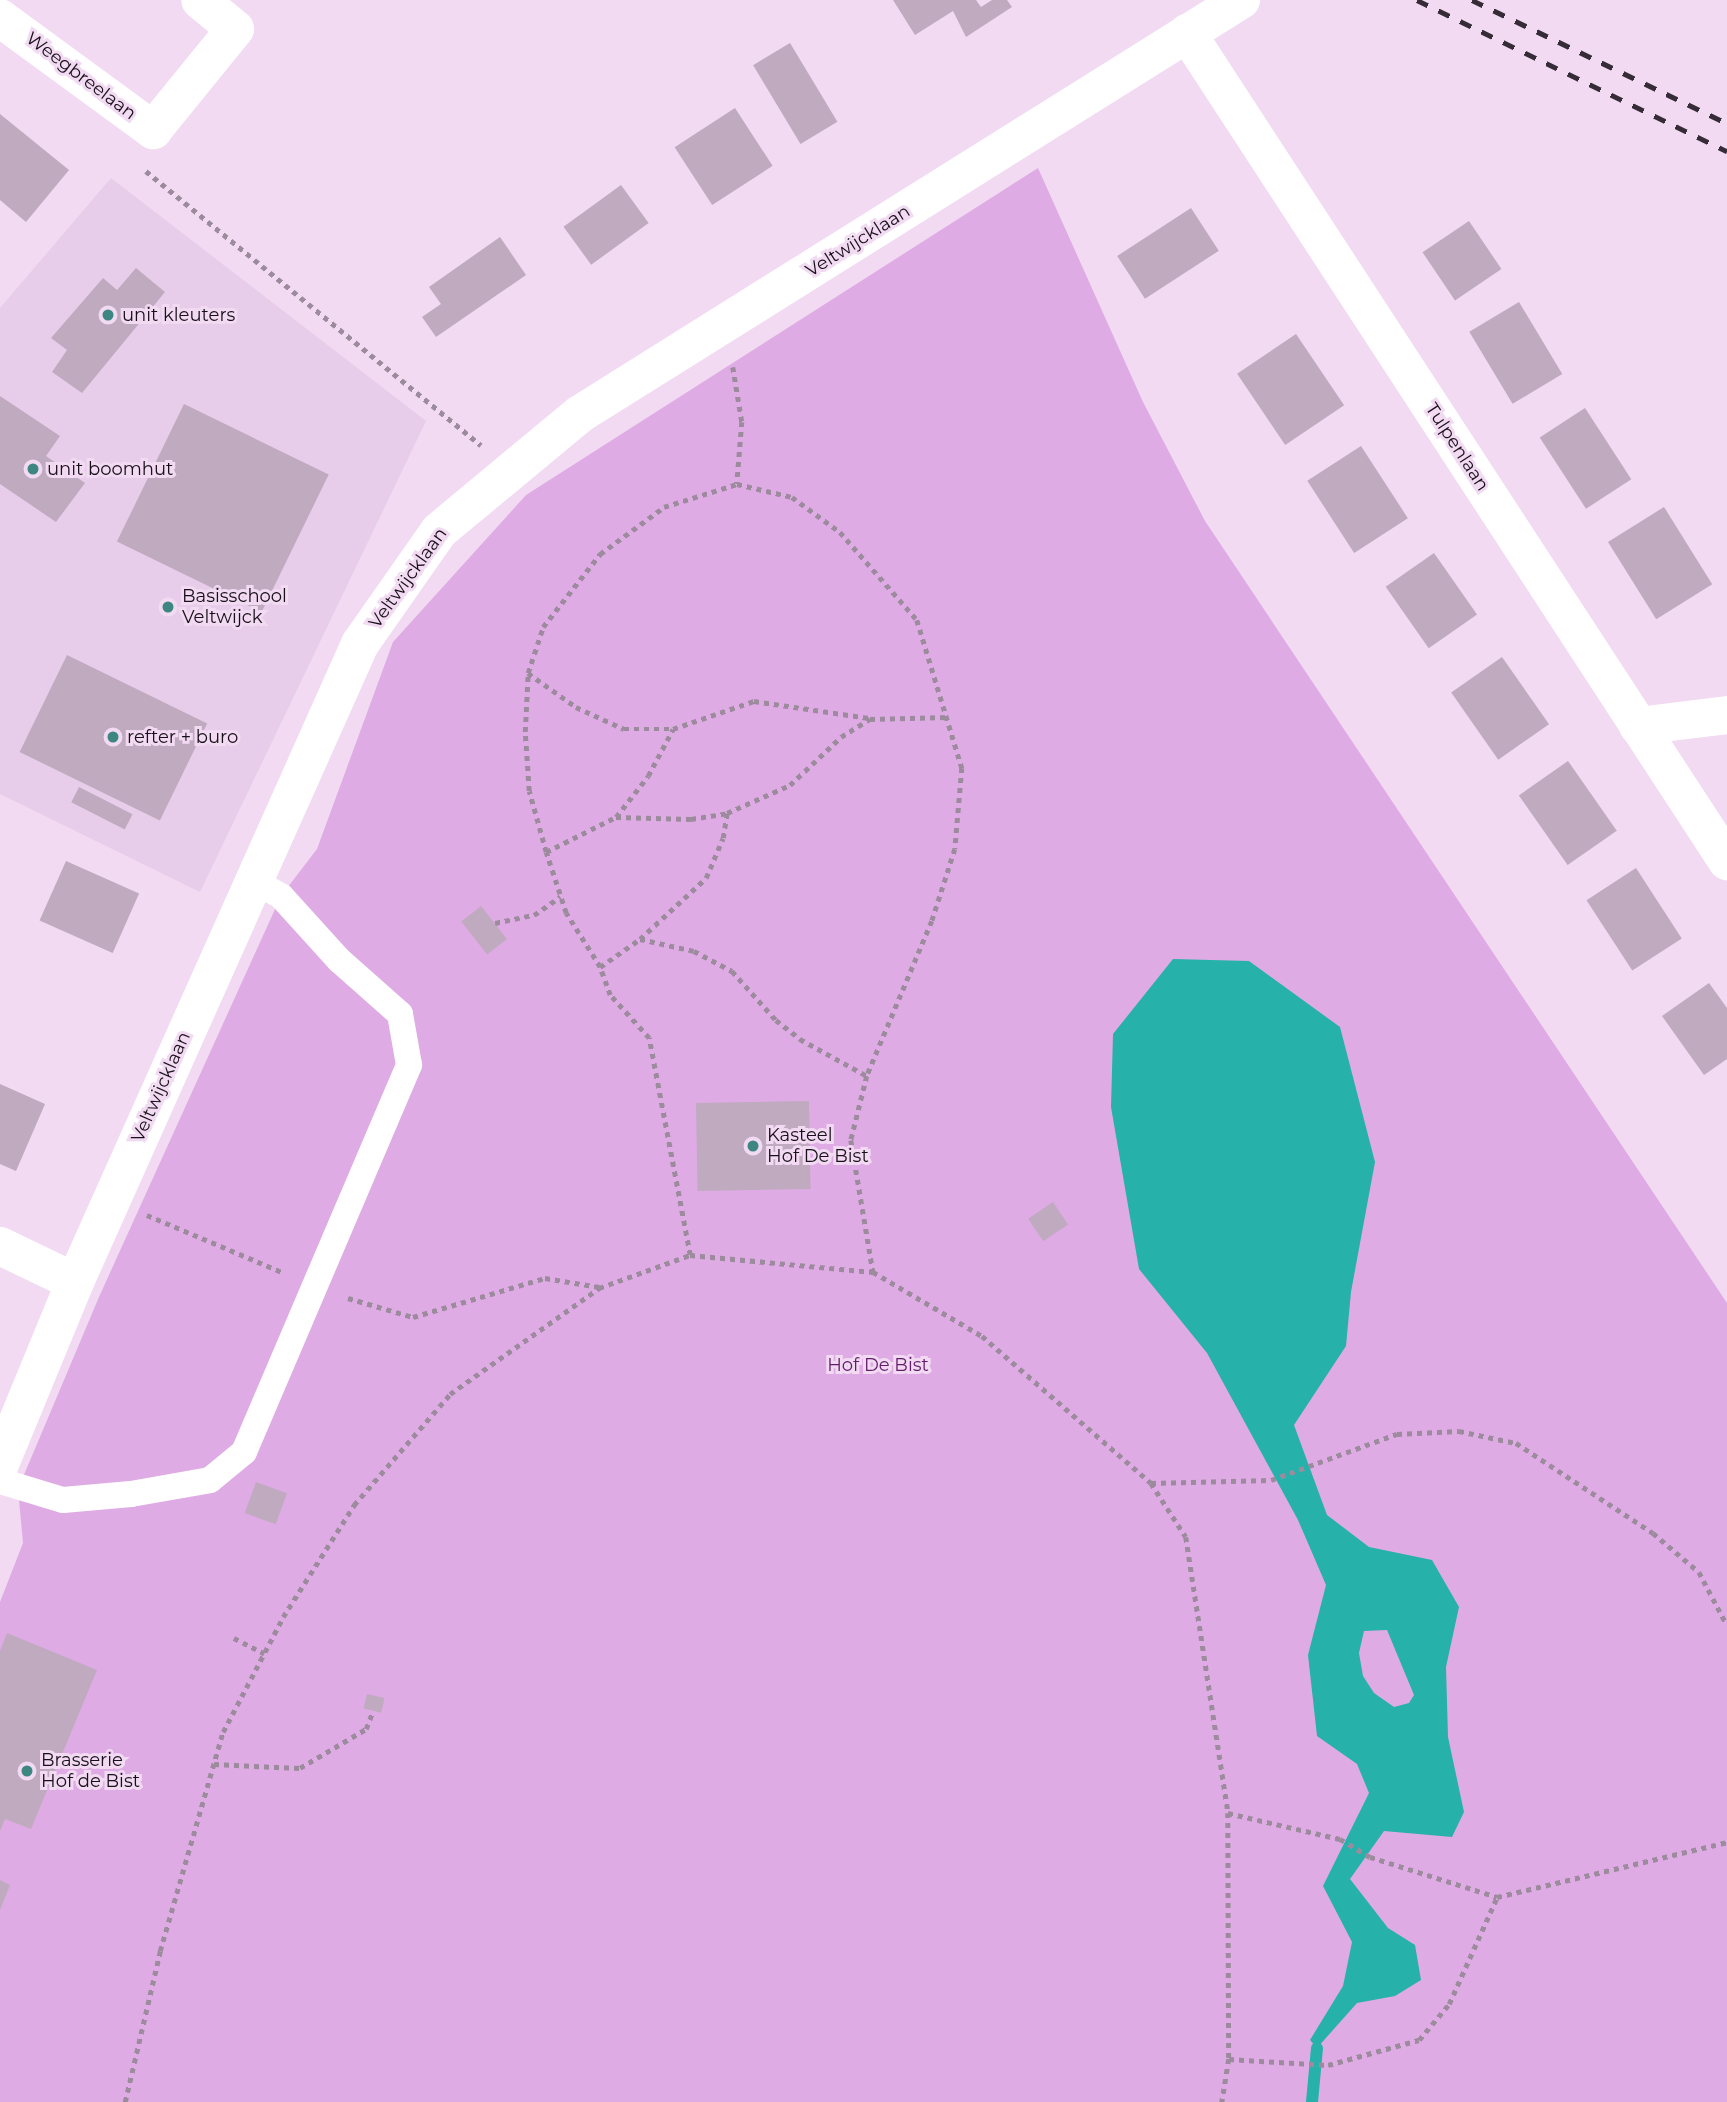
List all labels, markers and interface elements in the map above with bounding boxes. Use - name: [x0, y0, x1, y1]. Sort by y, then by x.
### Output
- street label: Weegbreelaan: [22, 28, 140, 124]
- street label: Veltwijcklaan: [802, 200, 914, 282]
- place label: unit kleuters: [122, 304, 235, 326]
- marker: unit kleuters: [100, 307, 116, 323]
- street label: Tulpenlaan: [1421, 399, 1493, 495]
- place label: unit boomhut: [47, 458, 173, 480]
- marker: unit boomhut: [25, 461, 41, 477]
- street label: Veltwijcklaan: [364, 524, 452, 632]
- place label: Basisschool Veltwijck: [182, 586, 287, 628]
- marker: Basisschool Veltwijck: [160, 599, 176, 615]
- place label: refter + buro: [127, 726, 238, 748]
- marker: refter + buro: [105, 729, 121, 745]
- street label: Veltwijcklaan: [127, 1028, 195, 1146]
- place label: Kasteel Hof De Bist: [767, 1125, 869, 1168]
- marker: Kasteel Hof De Bist: [745, 1138, 761, 1154]
- park label: Hof De Bist: [827, 1354, 929, 1376]
- place label: Brasserie Hof de Bist: [41, 1750, 140, 1792]
- marker: Brasserie Hof de Bist: [19, 1763, 35, 1779]

